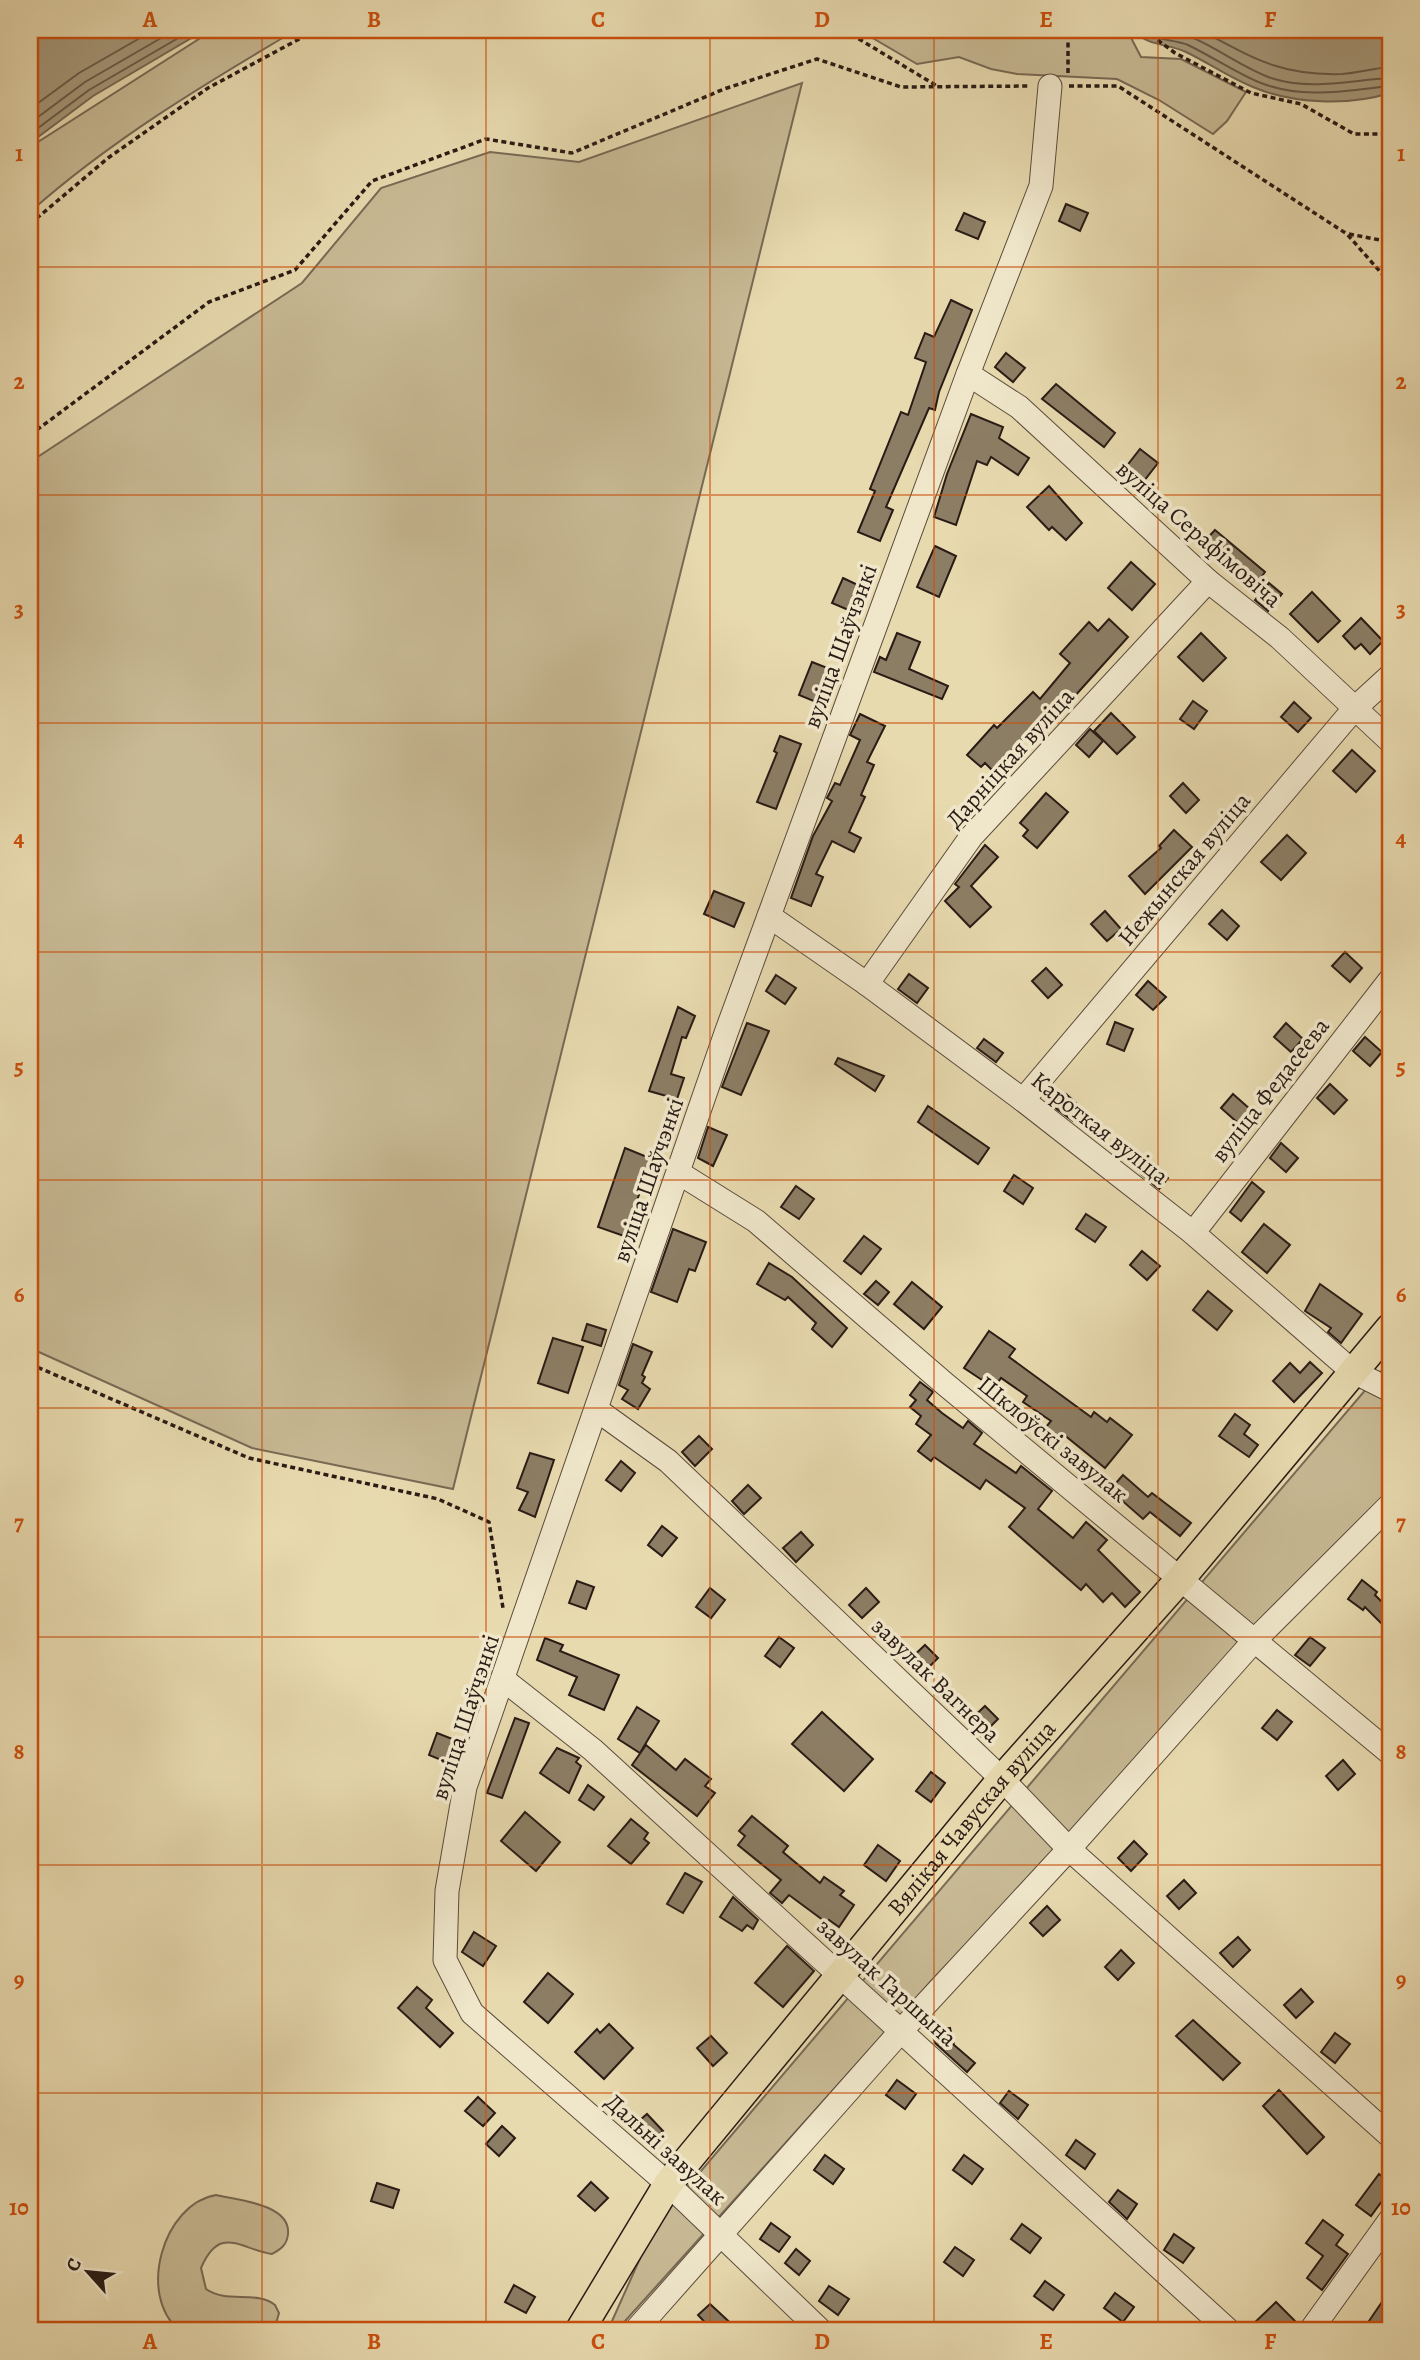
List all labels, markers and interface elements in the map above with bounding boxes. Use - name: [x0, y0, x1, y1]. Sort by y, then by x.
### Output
- text: A: [142, 4, 158, 35]
- text: B: [367, 4, 381, 35]
- text: C: [591, 4, 605, 35]
- text: D: [814, 4, 830, 35]
- text: E: [1039, 4, 1053, 35]
- text: F: [1264, 4, 1277, 35]
- text: 1: [15, 138, 23, 169]
- text: 1: [1397, 138, 1405, 169]
- text: 2: [13, 366, 25, 397]
- text: 2: [1395, 366, 1407, 397]
- street label: вуліца Серафімовіча: [1109, 453, 1289, 615]
- street label: вуліца Шаўчэнкі: [795, 560, 885, 732]
- text: 3: [14, 594, 24, 625]
- text: 3: [1396, 594, 1406, 625]
- street label: Дарніцкая вуліца: [939, 681, 1081, 835]
- street label: Нежынская вуліца: [1110, 785, 1258, 953]
- text: 4: [14, 823, 25, 854]
- text: 4: [1396, 823, 1407, 854]
- street label: вуліца Федасеева: [1203, 1011, 1337, 1169]
- text: 5: [14, 1051, 24, 1082]
- text: 5: [1396, 1051, 1406, 1082]
- street label: Кароткая вуліца: [1025, 1064, 1175, 1192]
- street label: вуліца Шаўчэнкі: [605, 1093, 691, 1267]
- text: 6: [14, 1279, 25, 1310]
- text: 6: [1396, 1279, 1407, 1310]
- street label: Шклоўскі завулак: [971, 1368, 1135, 1510]
- text: 7: [14, 1507, 24, 1538]
- text: 7: [1396, 1507, 1406, 1538]
- street label: завулак Вагнера: [865, 1610, 1007, 1750]
- street label: вуліца Шаўчэнкі: [423, 1630, 507, 1804]
- street label: Вялікая Чавуская вуліца: [880, 1713, 1063, 1922]
- text: 8: [13, 1736, 25, 1767]
- text: 8: [1395, 1736, 1407, 1767]
- street label: завулак Гаршына: [810, 1910, 964, 2054]
- text: 9: [14, 1964, 24, 1995]
- text: 9: [1396, 1964, 1406, 1995]
- street label: Дальні завулак: [598, 2086, 734, 2212]
- text: 10: [9, 2192, 29, 2223]
- text: 10: [1391, 2192, 1411, 2223]
- north arrow: [52, 2238, 122, 2308]
- text: С: [60, 2254, 88, 2276]
- text: A: [142, 2326, 158, 2357]
- text: B: [367, 2326, 381, 2357]
- text: C: [591, 2326, 605, 2357]
- text: D: [814, 2326, 830, 2357]
- text: E: [1039, 2326, 1053, 2357]
- text: F: [1264, 2326, 1277, 2357]

